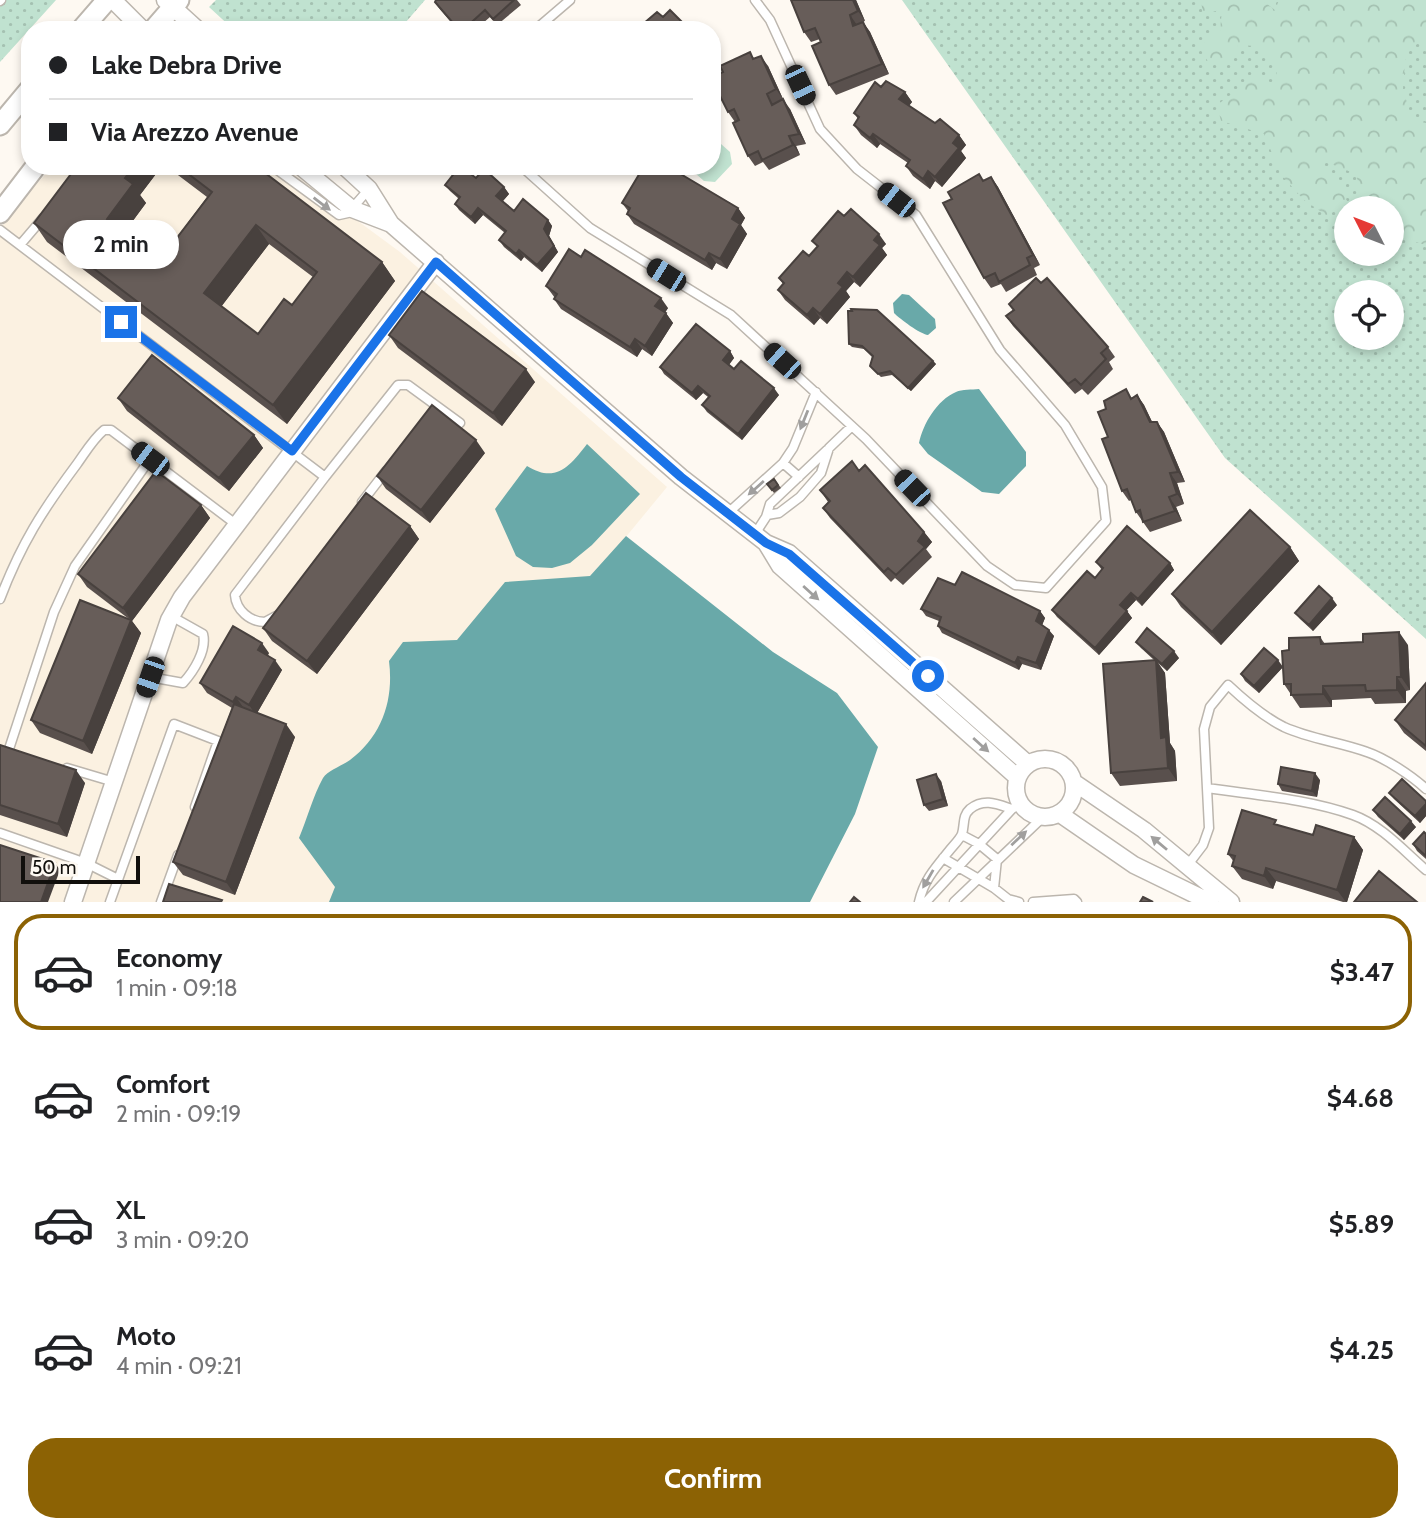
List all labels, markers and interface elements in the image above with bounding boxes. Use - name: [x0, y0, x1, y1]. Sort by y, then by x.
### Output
- text: Lake Debra Drive: [91, 49, 282, 81]
- car: [782, 62, 819, 108]
- text: Via Arezzo Avenue: [91, 116, 298, 148]
- car: [873, 179, 920, 221]
- one-way arrow: [312, 196, 330, 211]
- north arrow: [1334, 196, 1404, 266]
- map controls: [1334, 196, 1404, 350]
- callout: 2 min: [63, 220, 179, 270]
- text: 2 min: [93, 230, 149, 258]
- car: [643, 255, 690, 295]
- button: locate: [1334, 280, 1404, 350]
- route end: [105, 306, 137, 338]
- car: [760, 339, 805, 383]
- one-way arrow: [799, 410, 810, 431]
- car: [127, 438, 174, 480]
- car: [890, 466, 935, 510]
- one-way arrow: [747, 480, 765, 496]
- one-way arrow: [802, 585, 820, 601]
- car: [134, 654, 167, 700]
- route start: [912, 660, 944, 692]
- one-way arrow: [972, 737, 990, 753]
- one-way arrow: [1010, 830, 1027, 846]
- one-way arrow: [1150, 835, 1168, 851]
- scale bar: [21, 853, 140, 885]
- text: 50 m: [32, 856, 76, 879]
- one-way arrow: [922, 869, 934, 888]
- icon: car: [32, 941, 95, 1004]
- text: Economy: [116, 942, 222, 974]
- text: $3.47: [1330, 956, 1394, 988]
- text: 1 min · 09:18: [116, 974, 238, 1002]
- icon: car: [32, 1067, 95, 1130]
- text: Comfort: [116, 1068, 210, 1100]
- text: $4.68: [1327, 1082, 1394, 1114]
- text: 2 min · 09:19: [116, 1100, 241, 1128]
- icon: car: [32, 1193, 95, 1256]
- text: XL: [116, 1194, 145, 1226]
- text: $5.89: [1329, 1208, 1394, 1240]
- text: 3 min · 09:20: [116, 1226, 249, 1254]
- icon: car: [32, 1319, 95, 1382]
- text: Moto: [116, 1320, 176, 1352]
- text: $4.25: [1329, 1334, 1394, 1366]
- text: 4 min · 09:21: [116, 1352, 242, 1380]
- button: Confirm: [28, 1438, 1398, 1518]

